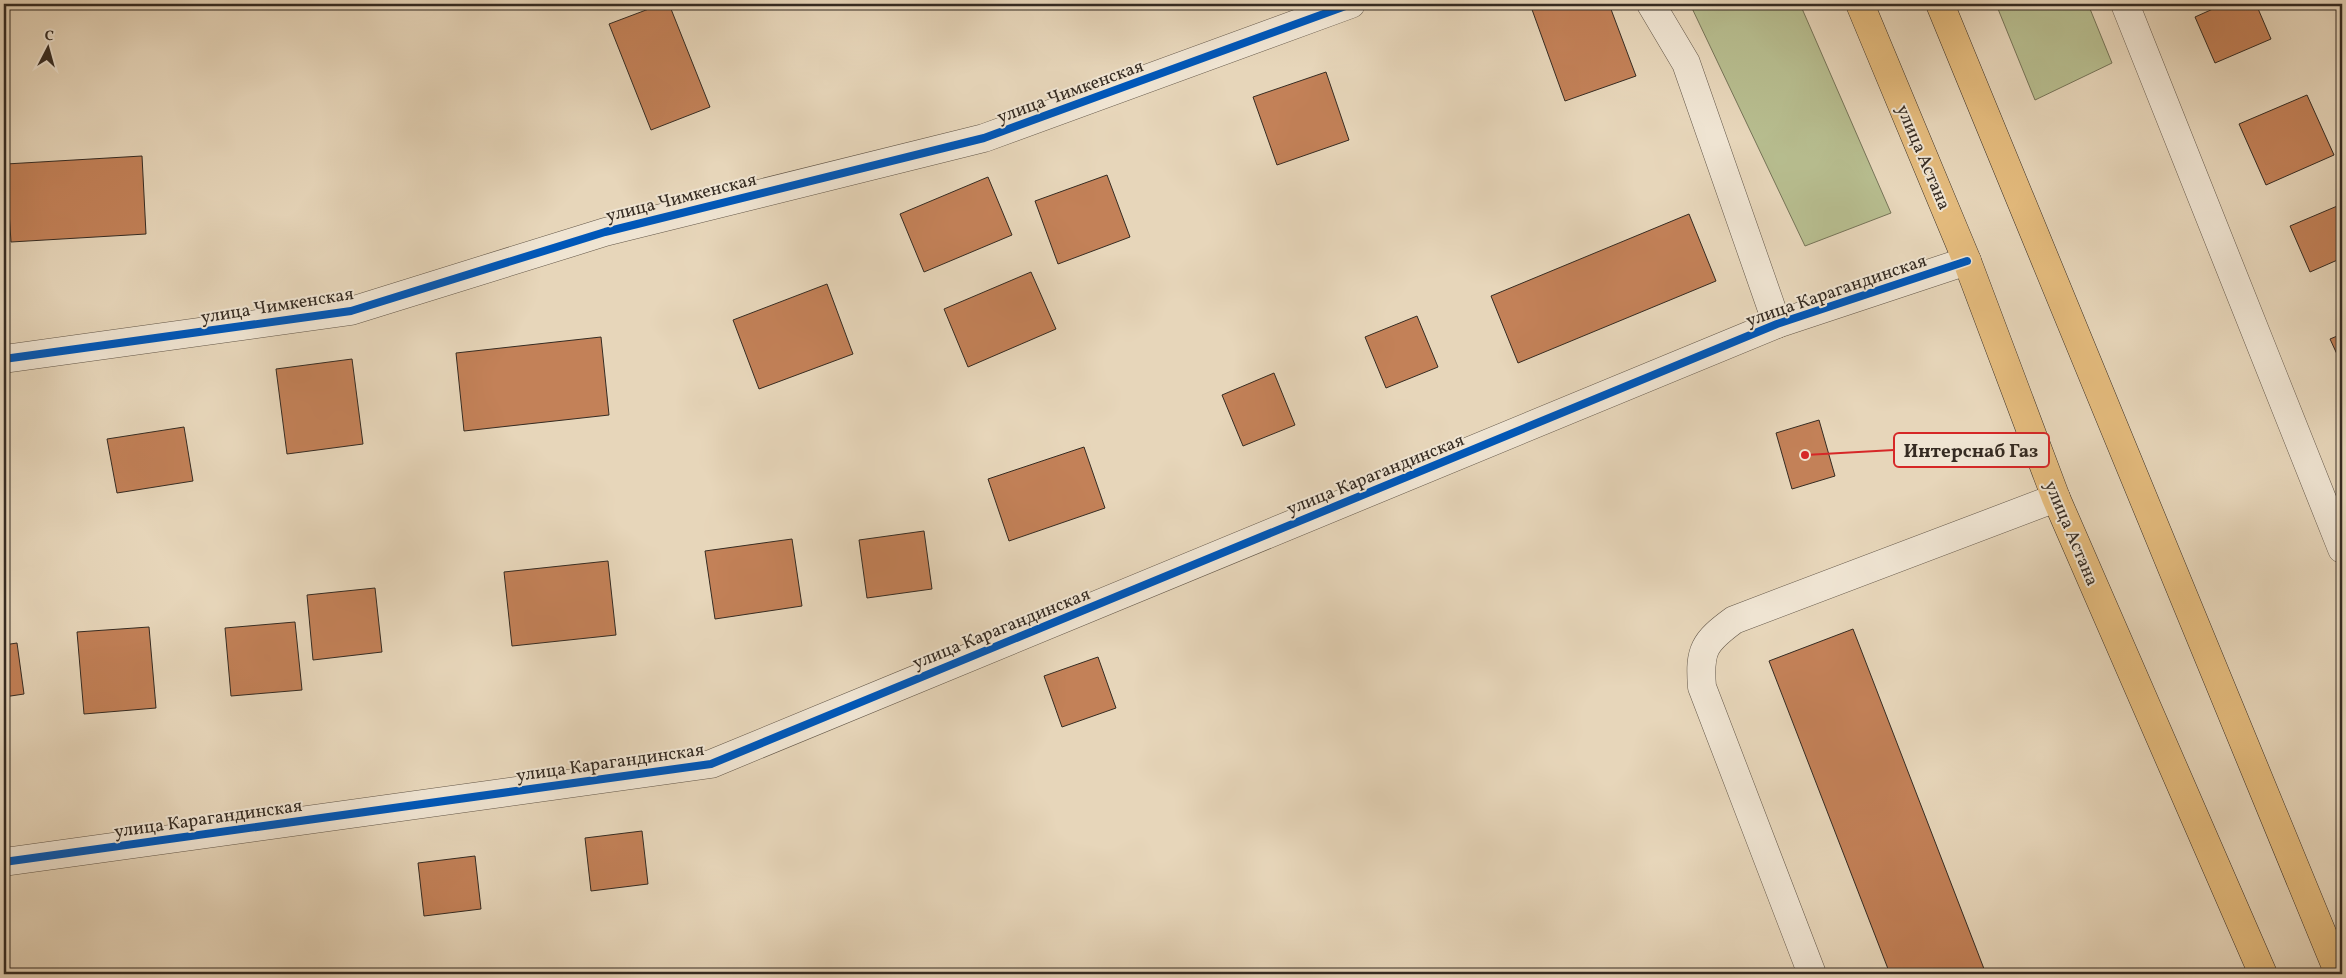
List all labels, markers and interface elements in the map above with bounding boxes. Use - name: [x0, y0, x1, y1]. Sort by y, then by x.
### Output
- north arrow: [22, 22, 72, 72]
- text: С: [44, 27, 55, 46]
- street label: улица Чимкенская: [994, 54, 1147, 131]
- street label: улица Астана: [1889, 101, 1956, 214]
- street label: улица Чимкенская: [603, 168, 759, 229]
- street label: улица Карагандинская: [1743, 249, 1930, 334]
- street label: улица Чимкенская: [199, 282, 355, 331]
- street label: улица Карагандинская: [1283, 428, 1468, 522]
- callout: Интерснаб Газ: [1894, 433, 2049, 467]
- text: Интерснаб Газ: [1904, 439, 2038, 465]
- street label: улица Астана: [2037, 477, 2104, 590]
- street label: улица Карагандинская: [909, 582, 1094, 676]
- street label: улица Карагандинская: [515, 738, 706, 789]
- street label: улица Карагандинская: [113, 794, 304, 845]

